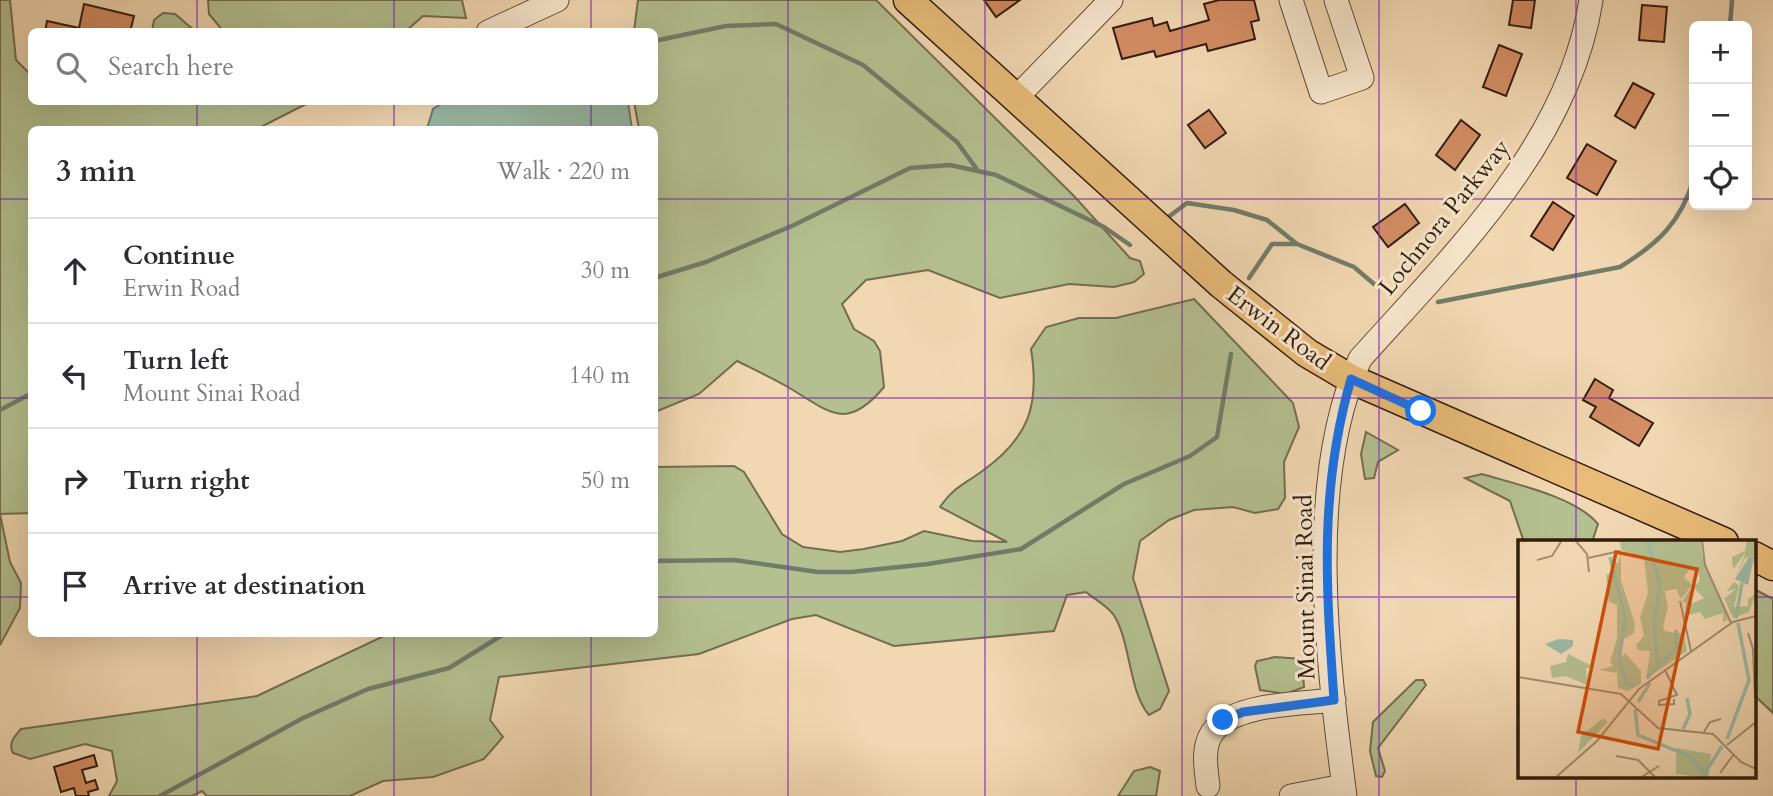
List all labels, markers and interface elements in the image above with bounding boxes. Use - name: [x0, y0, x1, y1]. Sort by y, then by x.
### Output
- map controls: [1689, 21, 1752, 210]
- button: +: [1689, 21, 1752, 84]
- search box: [28, 28, 658, 105]
- icon: search: [52, 48, 90, 86]
- text: Search here: [108, 49, 234, 84]
- button: −: [1689, 84, 1752, 147]
- street label: Lochnora Parkway: [1371, 132, 1518, 302]
- button: locate: [1689, 147, 1752, 210]
- text: 3 min: [56, 151, 136, 192]
- text: Walk · 220 m: [497, 156, 630, 187]
- text: Continue: [123, 238, 235, 273]
- icon: ahead: [56, 252, 94, 290]
- text: 30 m: [581, 255, 630, 286]
- text: Erwin Road: [123, 273, 240, 304]
- street label: Erwin Road: [1220, 278, 1338, 379]
- text: Turn left: [123, 343, 228, 378]
- icon: left: [56, 357, 94, 395]
- text: 140 m: [569, 360, 630, 391]
- text: Mount Sinai Road: [123, 378, 300, 409]
- route start: [1405, 395, 1436, 426]
- icon: right: [56, 462, 94, 500]
- text: Turn right: [123, 463, 250, 498]
- text: 50 m: [581, 465, 630, 496]
- street label: Mount Sinai Road: [1287, 494, 1324, 680]
- inset map: [1518, 540, 1756, 778]
- icon: arrive: [56, 567, 94, 605]
- text: Arrive at destination: [123, 568, 366, 603]
- route end: [1207, 704, 1238, 735]

